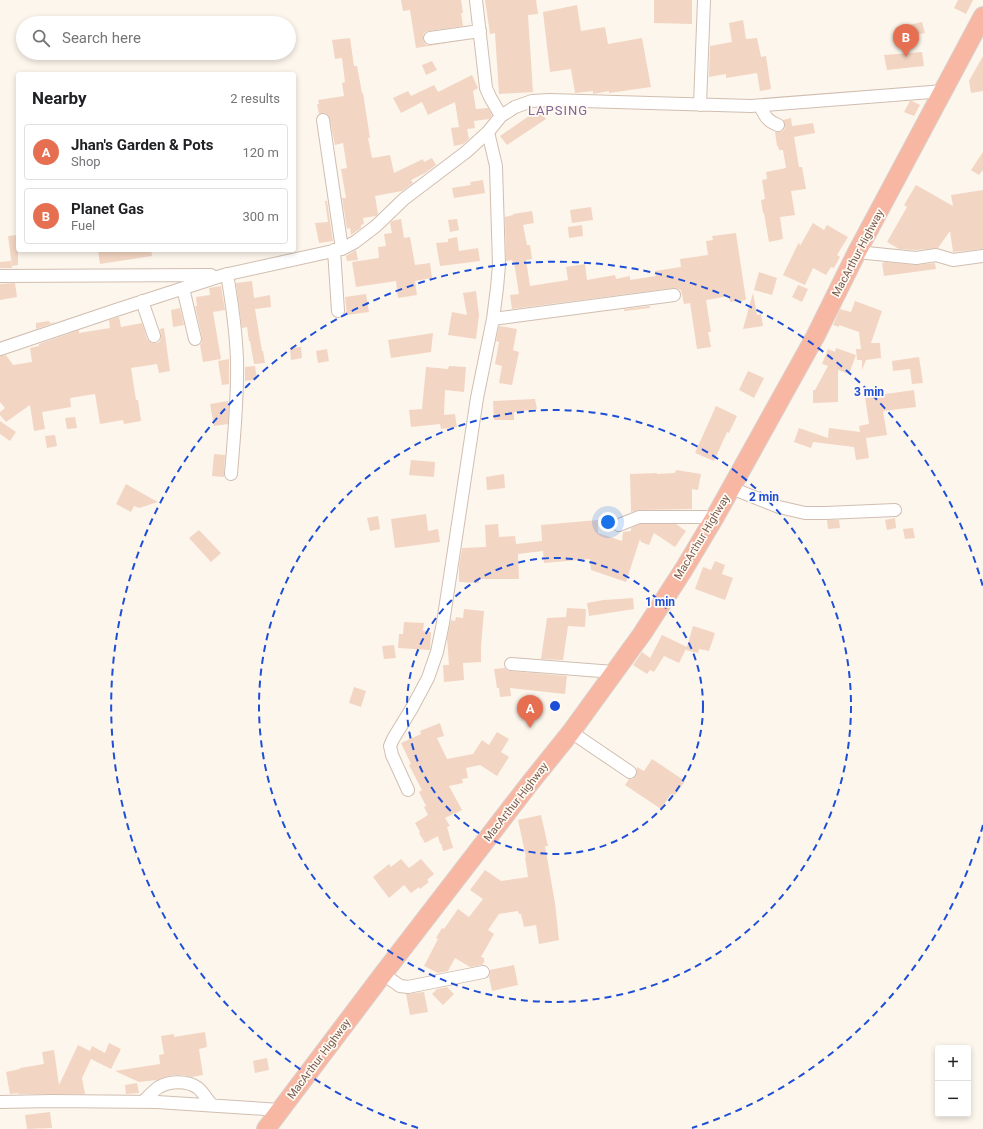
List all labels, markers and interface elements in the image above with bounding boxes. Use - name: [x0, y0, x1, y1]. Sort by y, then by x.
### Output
- search box: [16, 16, 296, 60]
- pin: B: [893, 24, 919, 57]
- icon: search: [30, 27, 52, 49]
- text: Search here: [62, 29, 141, 47]
- text: Nearby: [32, 88, 87, 108]
- text: 2 results: [230, 91, 280, 106]
- district label: LAPSING: [528, 103, 588, 118]
- text: Jhan's Garden & Pots: [71, 136, 213, 154]
- text: A: [42, 145, 50, 160]
- text: 120 m: [242, 145, 279, 160]
- text: Shop: [71, 154, 101, 169]
- text: Planet Gas: [71, 200, 144, 218]
- street label: MacArthur Highway: [830, 207, 887, 299]
- text: B: [42, 209, 50, 224]
- text: 300 m: [242, 209, 279, 224]
- text: Fuel: [71, 218, 95, 233]
- text: 3 min: [854, 385, 884, 399]
- text: 2 min: [749, 490, 779, 504]
- street label: MacArthur Highway: [671, 491, 733, 582]
- your location: [598, 512, 618, 532]
- text: 1 min: [645, 595, 675, 609]
- pin: A: [517, 695, 543, 728]
- centre of rings: [548, 699, 562, 713]
- street label: MacArthur Highway: [481, 759, 551, 844]
- street label: MacArthur Highway: [285, 1016, 354, 1102]
- map controls: [935, 1045, 971, 1117]
- button: +: [935, 1045, 971, 1081]
- button: −: [935, 1081, 971, 1117]

